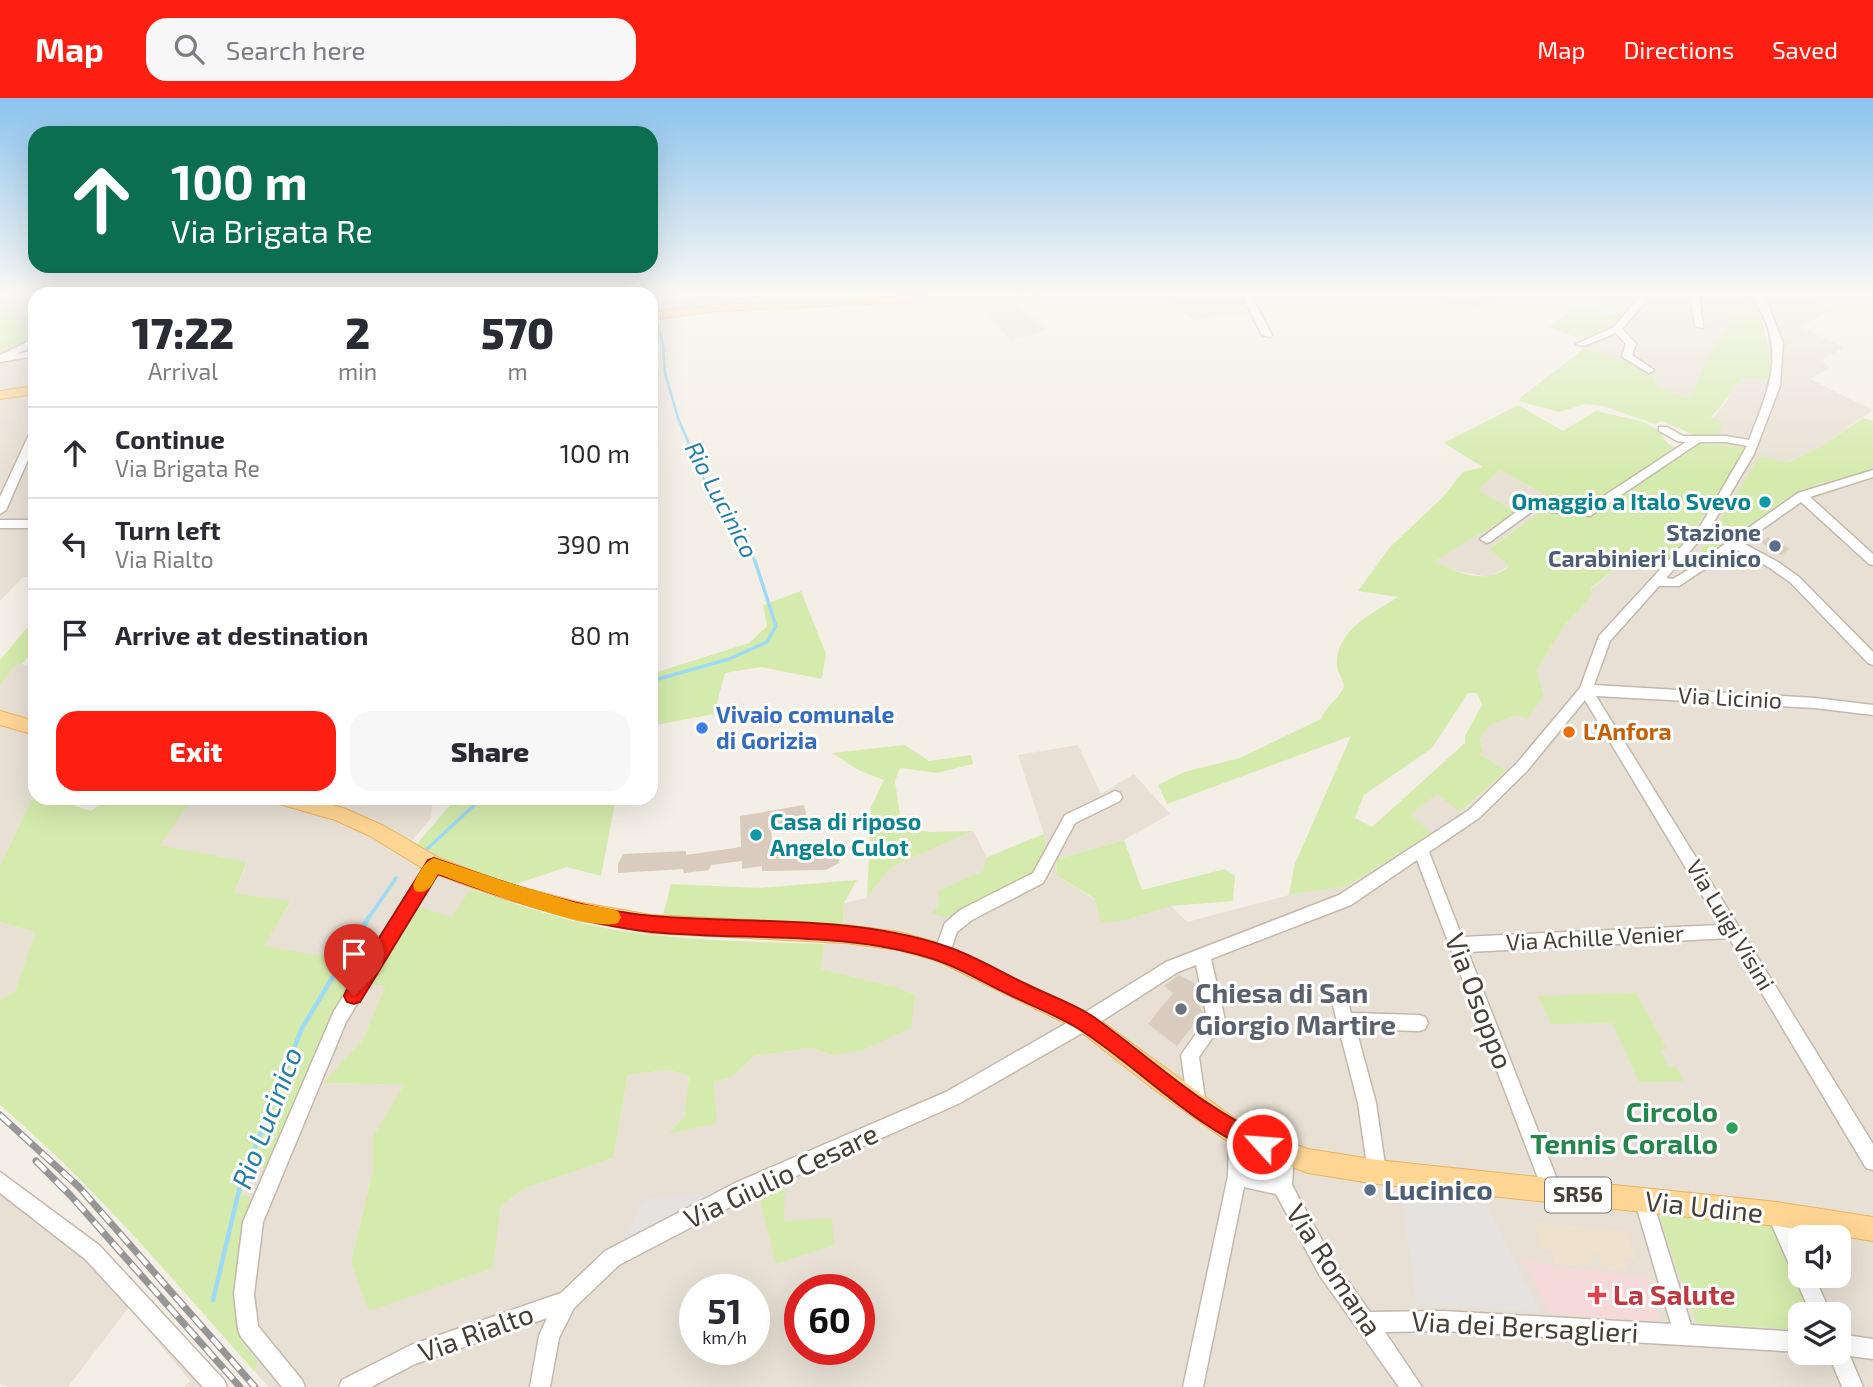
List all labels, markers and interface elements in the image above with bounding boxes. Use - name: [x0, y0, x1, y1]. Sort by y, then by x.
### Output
- search box: [146, 18, 636, 81]
- text: Map: [35, 29, 104, 69]
- icon: search: [170, 30, 208, 68]
- text: Search here: [226, 34, 365, 65]
- text: Map: [1537, 35, 1585, 64]
- text: Directions: [1623, 35, 1734, 64]
- text: Saved: [1772, 35, 1838, 64]
- text: 100 m: [171, 151, 308, 210]
- icon: ahead: [56, 154, 147, 245]
- text: Via Brigata Re: [171, 211, 373, 249]
- text: 17:22: [132, 307, 234, 357]
- text: 2: [345, 307, 370, 357]
- text: 570: [481, 307, 554, 357]
- text: Arrival: [148, 357, 218, 385]
- text: min: [338, 357, 377, 385]
- text: m: [508, 357, 528, 385]
- text: Continue: [115, 423, 225, 454]
- icon: ahead: [56, 434, 94, 472]
- water label: Rio Lucinico: [680, 436, 765, 562]
- text: 100 m: [560, 437, 630, 468]
- text: Via Brigata Re: [115, 454, 260, 482]
- place label: Omaggio a Italo Svevo: [1511, 487, 1751, 515]
- marker: Omaggio a Italo Svevo: [1757, 494, 1773, 510]
- text: Turn left: [115, 514, 221, 545]
- place label: Stazione Carabinieri Lucinico: [1548, 518, 1761, 572]
- icon: left: [56, 525, 94, 563]
- text: 390 m: [556, 528, 630, 559]
- marker: Stazione Carabinieri Lucinico: [1767, 538, 1783, 554]
- text: Via Rialto: [115, 545, 214, 573]
- icon: arrive: [56, 616, 94, 654]
- text: Arrive at destination: [115, 619, 368, 650]
- text: 80 m: [570, 619, 630, 650]
- street label: Via Licinio: [1677, 680, 1783, 714]
- place label: Vivaio comunale di Gorizia: [716, 700, 894, 754]
- button: Exit: [56, 711, 336, 791]
- button: Share: [350, 711, 630, 791]
- place label: L'Anfora: [1583, 717, 1672, 745]
- marker: Vivaio comunale di Gorizia: [694, 720, 710, 736]
- marker: L'Anfora: [1561, 724, 1577, 740]
- place label: Casa di riposo Angelo Culot: [770, 807, 921, 861]
- marker: Casa di riposo Angelo Culot: [748, 827, 764, 843]
- street label: Via Luigi Visini: [1681, 854, 1781, 995]
- street label: Via Achille Venier: [1505, 918, 1685, 956]
- pin: [324, 924, 384, 996]
- street label: Via Osoppo: [1438, 928, 1521, 1073]
- icon: arrive: [335, 935, 373, 973]
- place label: Chiesa di San Giorgio Martire: [1195, 975, 1396, 1041]
- marker: Chiesa di San Giorgio Martire: [1173, 1001, 1189, 1017]
- water label: Rio Lucinico: [224, 1042, 309, 1193]
- place label: Circolo Tennis Corallo: [1530, 1094, 1718, 1160]
- position arrow: [1225, 1107, 1299, 1181]
- street label: Via Giulio Cesare: [678, 1115, 883, 1235]
- marker: Circolo Tennis Corallo: [1724, 1120, 1740, 1136]
- place label: Lucinico: [1384, 1172, 1493, 1206]
- road number: SR56: [1545, 1178, 1611, 1212]
- marker: Lucinico: [1362, 1182, 1378, 1198]
- street label: Via Udine: [1643, 1183, 1765, 1229]
- street label: Via Romana: [1280, 1197, 1390, 1342]
- map controls: [1788, 1225, 1851, 1365]
- button: sound: [1788, 1225, 1851, 1288]
- speed limit sign: 60: [784, 1274, 875, 1365]
- place label: La Salute: [1613, 1277, 1735, 1311]
- marker: La Salute: [1587, 1285, 1607, 1305]
- text: 51: [707, 1289, 742, 1331]
- street label: Via Rialto: [413, 1296, 538, 1369]
- button: layers: [1788, 1302, 1851, 1365]
- street label: Via dei Bersaglieri: [1411, 1303, 1639, 1349]
- text: km/h: [702, 1326, 747, 1348]

